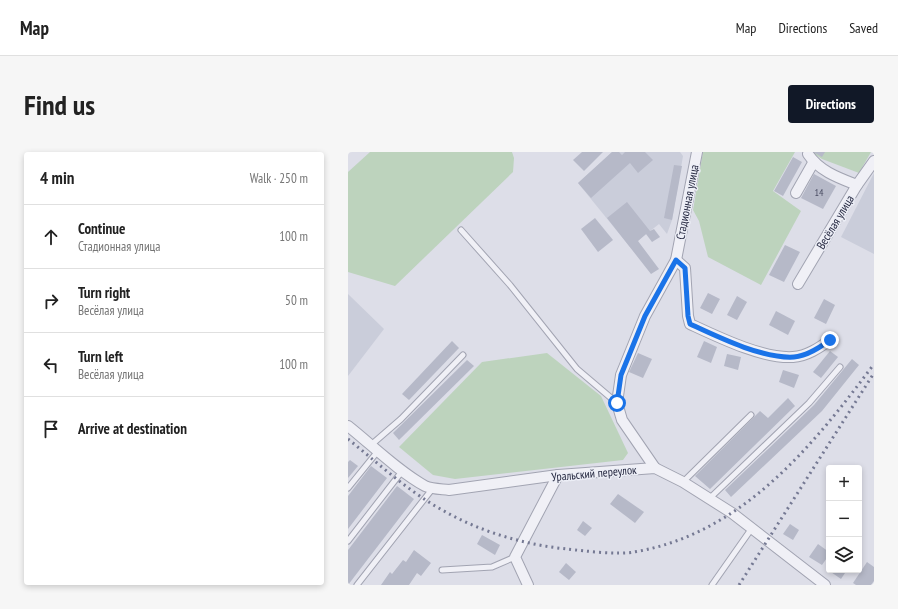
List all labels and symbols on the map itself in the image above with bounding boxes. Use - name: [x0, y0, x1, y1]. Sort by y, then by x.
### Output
- street label: Стадионная улица: [672, 163, 702, 241]
- house number: 14: [815, 186, 824, 199]
- street label: Весёлая улица: [813, 192, 857, 252]
- route end: [821, 331, 839, 349]
- route start: [608, 394, 626, 412]
- street label: Уральский переулок: [551, 462, 638, 484]

